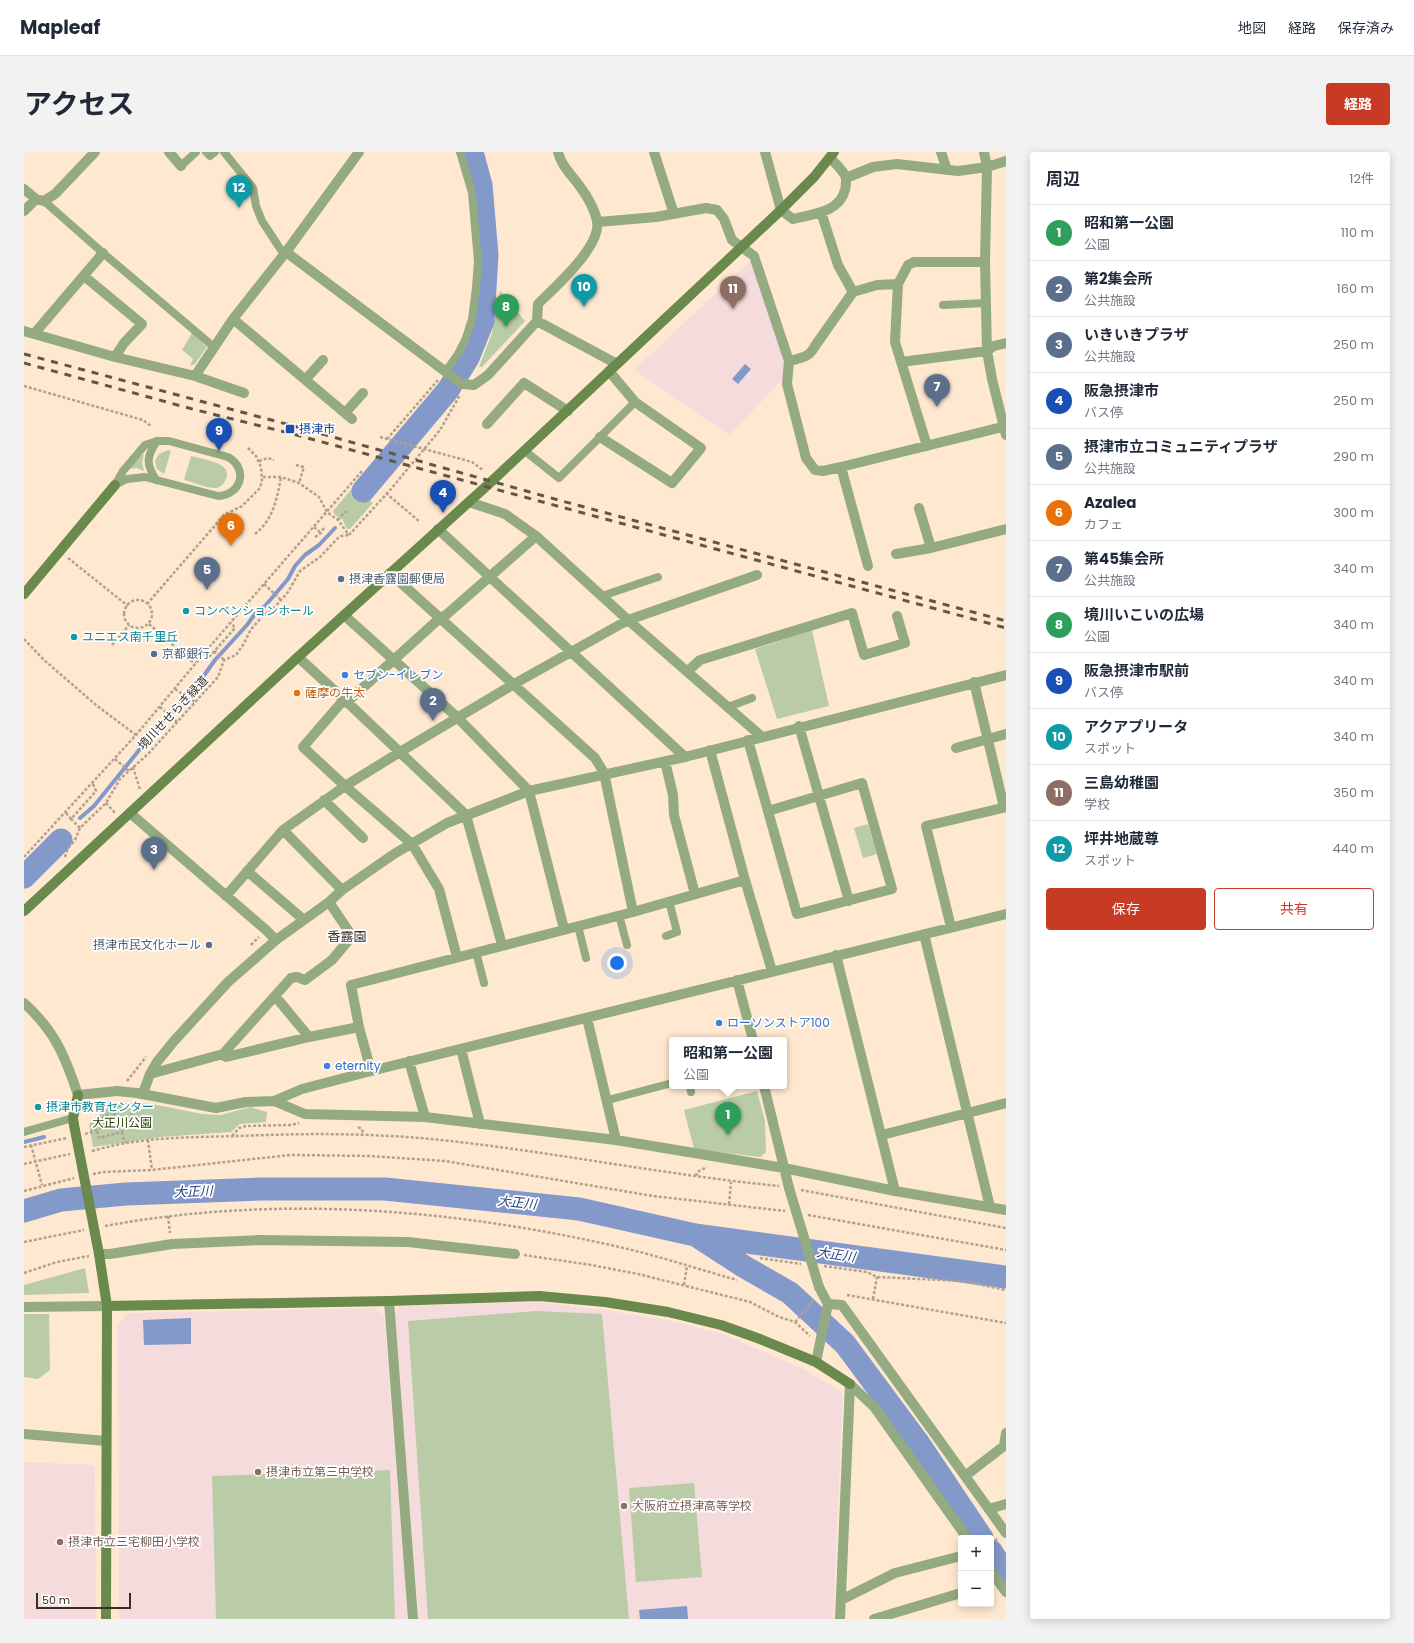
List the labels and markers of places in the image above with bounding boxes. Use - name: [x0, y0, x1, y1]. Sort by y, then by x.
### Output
- pin: 12: [226, 175, 252, 208]
- pin: 10: [571, 274, 597, 307]
- pin: 11: [720, 276, 746, 309]
- pin: 8: [493, 294, 519, 327]
- pin: 7: [924, 374, 950, 407]
- pin: 9: [206, 418, 232, 451]
- place label: 摂津市: [299, 420, 335, 437]
- marker: 摂津市: [284, 423, 296, 435]
- pin: 4: [430, 480, 456, 513]
- pin: 6: [218, 513, 244, 546]
- pin: 5: [194, 557, 220, 590]
- place label: 摂津香露園郵便局: [349, 570, 445, 587]
- marker: 摂津香露園郵便局: [336, 574, 346, 584]
- place label: コンベンションホール: [194, 602, 314, 619]
- marker: コンベンションホール: [181, 606, 191, 616]
- place label: ユニエス南千里丘: [82, 628, 178, 645]
- marker: ユニエス南千里丘: [69, 632, 79, 642]
- place label: 京都銀行: [162, 645, 210, 662]
- marker: 京都銀行: [149, 649, 159, 659]
- place label: セブン-イレブン: [353, 666, 444, 683]
- marker: セブン-イレブン: [340, 670, 350, 680]
- place label: 薩摩の牛太: [305, 684, 365, 701]
- marker: 薩摩の牛太: [292, 688, 302, 698]
- pin: 2: [420, 688, 446, 721]
- pin: 3: [141, 837, 167, 870]
- place label: 摂津市民文化ホール: [93, 936, 201, 953]
- marker: 摂津市民文化ホール: [204, 940, 214, 950]
- place label: ローソンストア100: [727, 1014, 830, 1031]
- marker: ローソンストア100: [714, 1018, 724, 1028]
- place label: eternity: [335, 1057, 381, 1074]
- marker: eternity: [322, 1061, 332, 1071]
- place label: 摂津市教育センター: [46, 1098, 154, 1115]
- marker: 摂津市教育センター: [33, 1102, 43, 1112]
- pin: 1: [715, 1102, 741, 1135]
- place label: 摂津市立第三中学校: [266, 1463, 374, 1480]
- marker: 摂津市立第三中学校: [253, 1467, 263, 1477]
- place label: 大阪府立摂津高等学校: [632, 1497, 752, 1514]
- marker: 大阪府立摂津高等学校: [619, 1501, 629, 1511]
- place label: 摂津市立三宅柳田小学校: [68, 1533, 200, 1550]
- marker: 摂津市立三宅柳田小学校: [55, 1537, 65, 1547]

